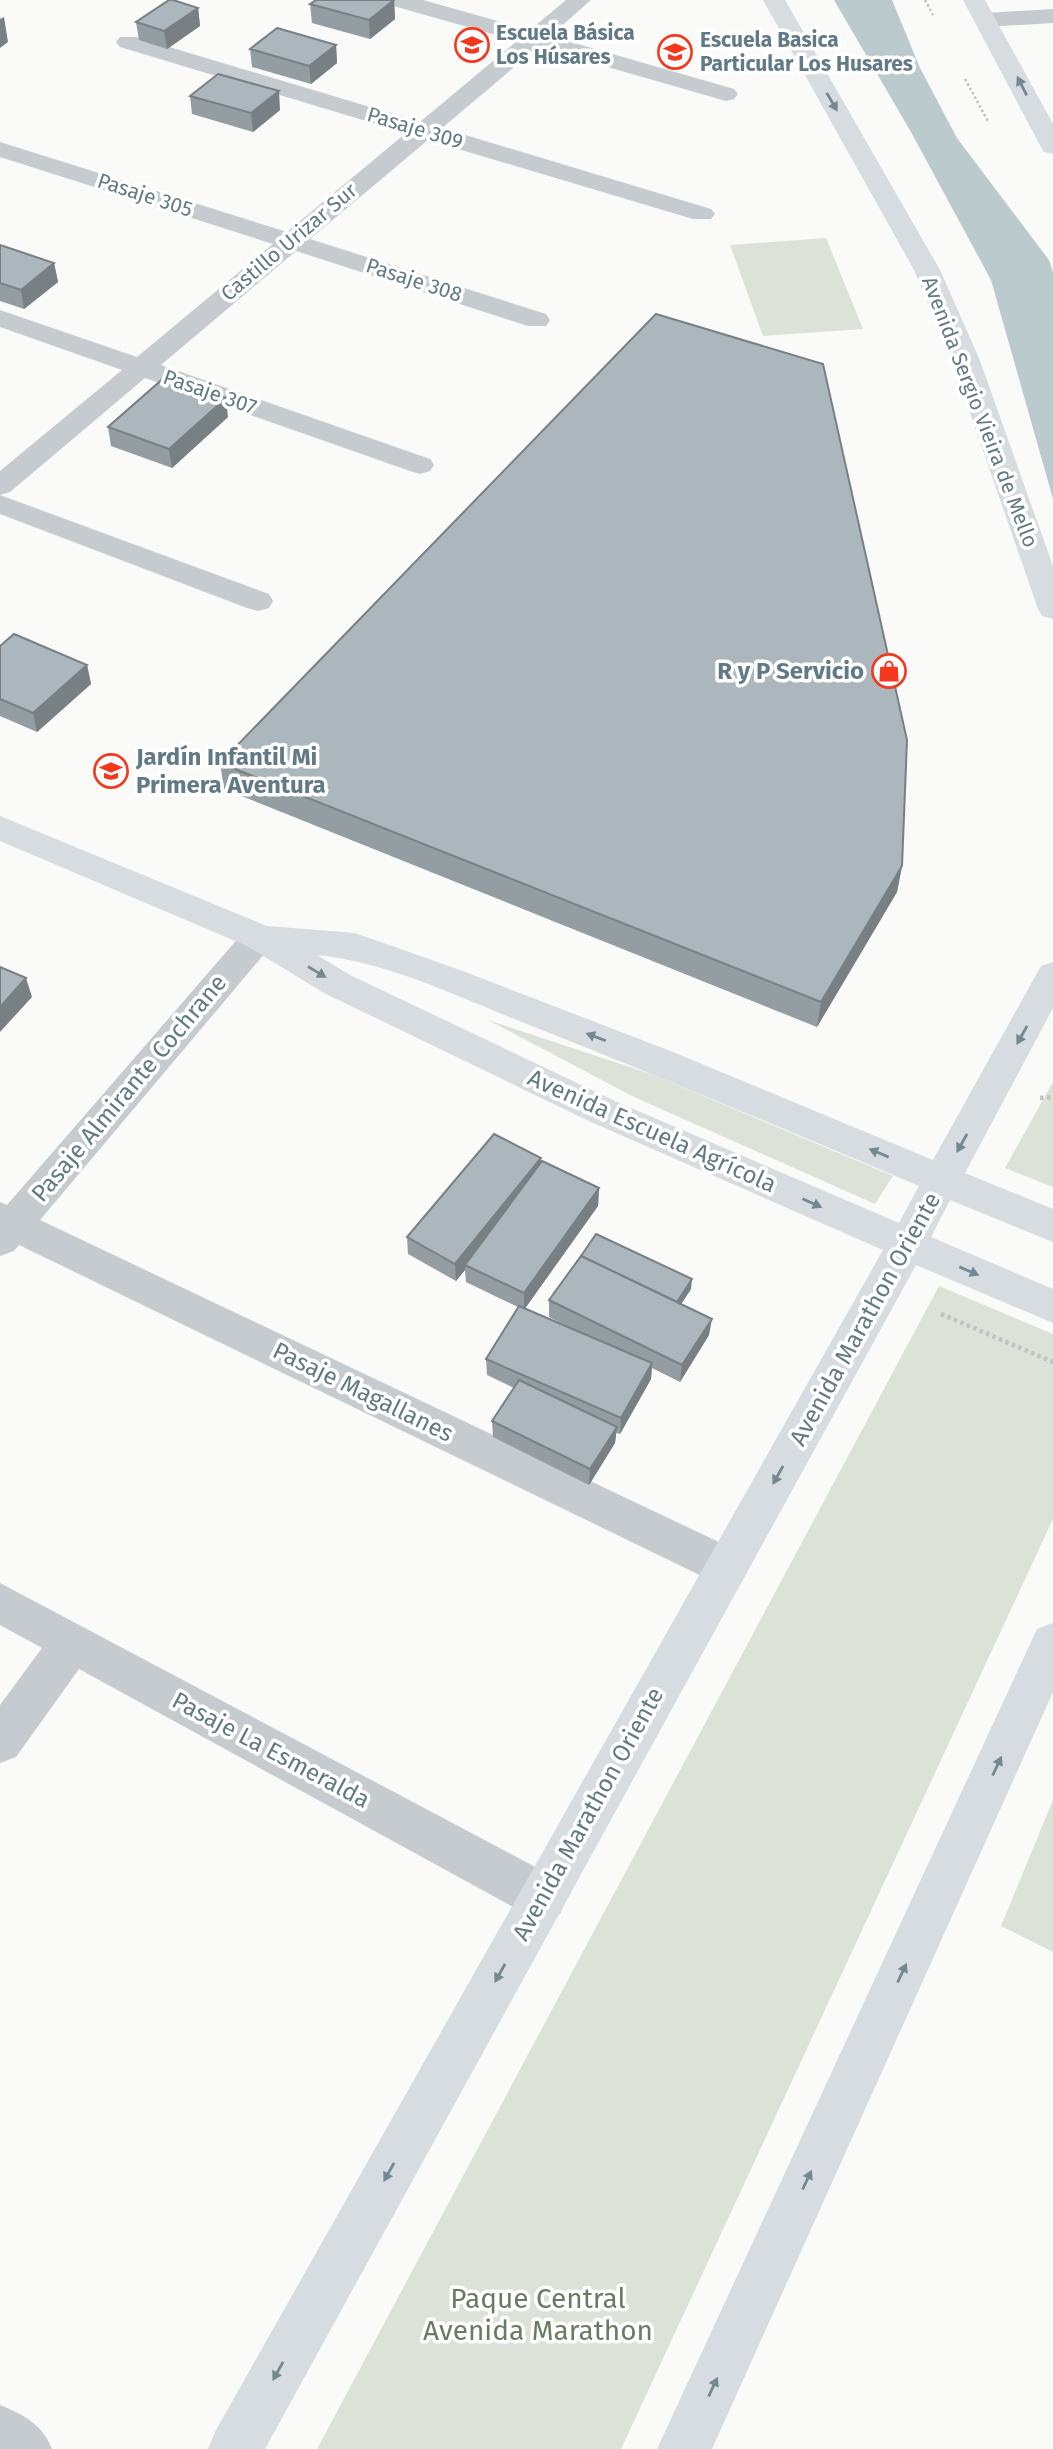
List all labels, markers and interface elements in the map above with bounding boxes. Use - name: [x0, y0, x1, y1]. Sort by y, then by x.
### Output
- place label: Escuela Básica Los Húsares: [496, 20, 635, 70]
- school or university icon: Escuela Básica Los Húsares: [453, 26, 491, 64]
- place label: Escuela Basica Particular Los Husares: [700, 27, 913, 77]
- school or university icon: Escuela Basica Particular Los Husares: [656, 33, 694, 71]
- one-way arrow: [1016, 76, 1027, 96]
- one-way arrow: [826, 92, 838, 112]
- street label: Pasaje 309: [364, 101, 466, 155]
- street label: Pasaje 305: [94, 167, 196, 223]
- street label: Castillo Urizar Sur: [216, 177, 362, 307]
- street label: Pasaje 308: [363, 252, 465, 308]
- street label: Avenida Sergio Vieira de Mello: [916, 273, 1044, 551]
- street label: Pasaje 307: [160, 364, 260, 420]
- shop icon: R y P Servicio: [870, 652, 908, 690]
- place label: R y P Servicio: [717, 657, 864, 685]
- place label: Jardín Infantil Mi Primera Aventura: [135, 743, 326, 799]
- school or university icon: Jardín Infantil Mi Primera Aventura: [92, 752, 130, 790]
- one-way arrow: [308, 966, 327, 978]
- street label: Pasaje Almirante Cochrane: [26, 969, 232, 1207]
- one-way arrow: [1016, 1026, 1028, 1046]
- one-way arrow: [586, 1031, 607, 1042]
- street label: Avenida Escuela Agrícola: [523, 1064, 781, 1198]
- one-way arrow: [957, 1134, 969, 1154]
- one-way arrow: [869, 1147, 890, 1158]
- street label: Avenida Marathon Oriente: [784, 1188, 946, 1450]
- one-way arrow: [802, 1197, 822, 1209]
- one-way arrow: [959, 1266, 980, 1277]
- street label: Pasaje Magallanes: [268, 1336, 458, 1448]
- one-way arrow: [772, 1465, 784, 1485]
- street label: Avenida Marathon Oriente: [507, 1683, 669, 1945]
- street label: Pasaje La Esmeralda: [167, 1686, 375, 1814]
- one-way arrow: [991, 1756, 1003, 1776]
- one-way arrow: [494, 1963, 506, 1983]
- one-way arrow: [896, 1963, 908, 1983]
- one-way arrow: [383, 2162, 395, 2182]
- one-way arrow: [801, 2170, 813, 2190]
- park label: Paque Central Avenida Marathon: [423, 2282, 653, 2347]
- one-way arrow: [272, 2361, 284, 2380]
- one-way arrow: [707, 2377, 719, 2397]

